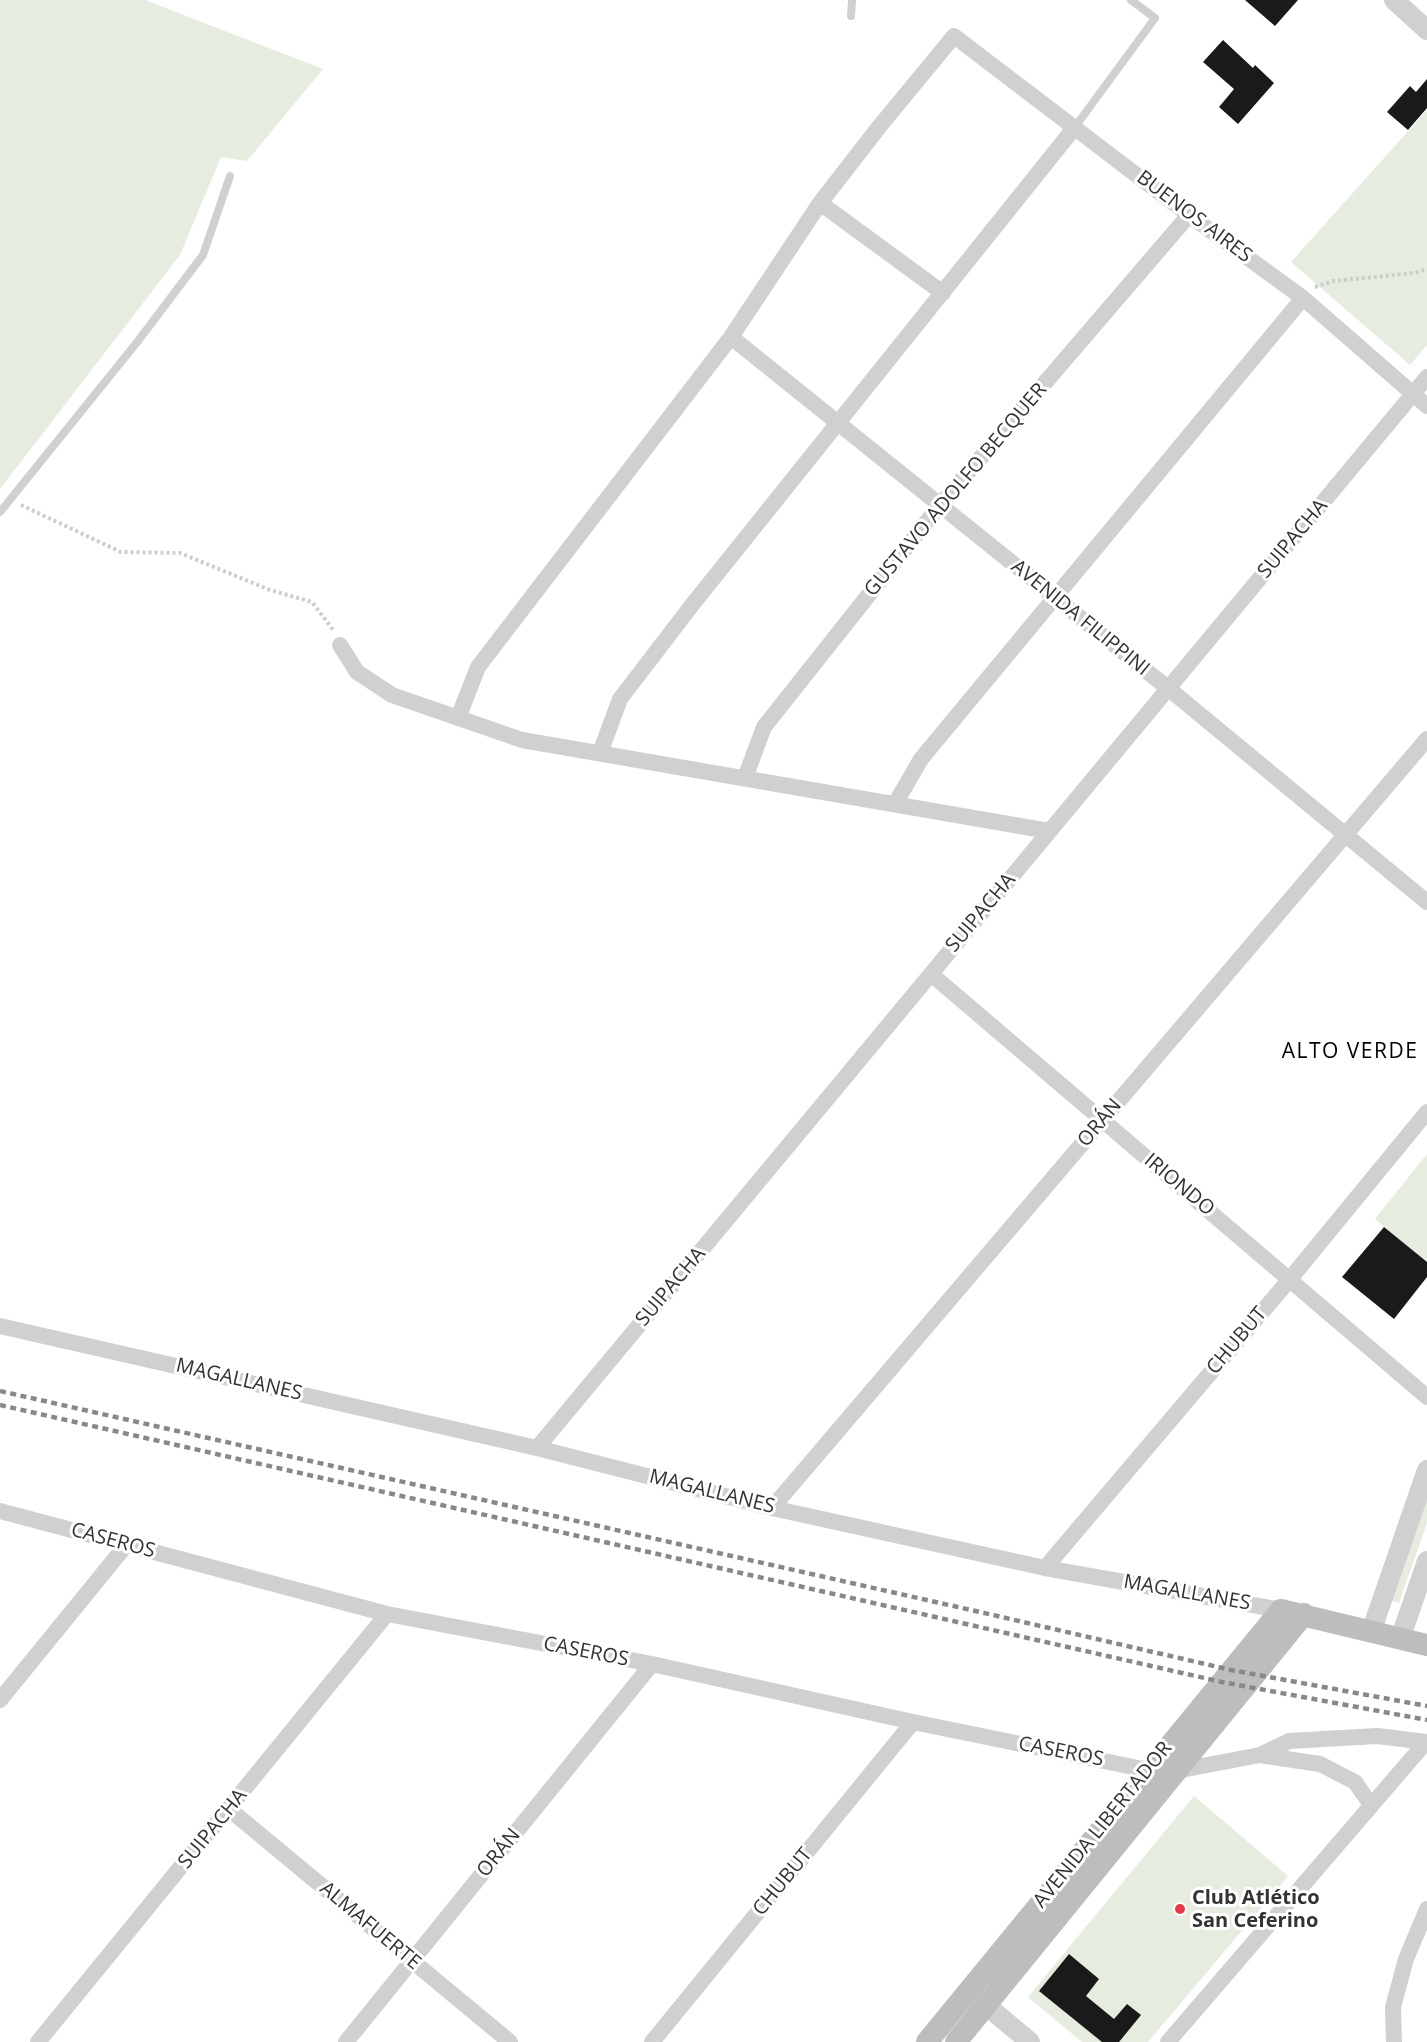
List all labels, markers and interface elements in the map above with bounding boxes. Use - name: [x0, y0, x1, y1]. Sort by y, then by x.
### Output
- street label: BUENOS AIRES: [1132, 166, 1256, 268]
- street label: GUSTAVO ADOLFO BECQUER: [860, 379, 1052, 601]
- street label: SUIPACHA: [1253, 495, 1333, 583]
- street label: AVENIDA FILIPPINI: [1006, 555, 1154, 681]
- street label: SUIPACHA: [941, 869, 1021, 957]
- district label: ALTO VERDE: [1282, 1039, 1418, 1065]
- street label: ORÁN: [1073, 1094, 1127, 1152]
- street label: IRIONDO: [1139, 1149, 1219, 1221]
- street label: SUIPACHA: [631, 1243, 711, 1331]
- street label: CHUBUT: [1202, 1302, 1272, 1380]
- street label: MAGALLANES: [174, 1354, 304, 1406]
- street label: MAGALLANES: [647, 1465, 777, 1519]
- street label: CASEROS: [68, 1518, 158, 1564]
- street label: MAGALLANES: [1122, 1570, 1252, 1616]
- street label: CASEROS: [541, 1632, 631, 1672]
- street label: CASEROS: [1016, 1732, 1106, 1772]
- street label: AVENIDA LIBERTADOR: [1028, 1737, 1178, 1913]
- street label: SUIPACHA: [174, 1784, 252, 1874]
- street label: ORÁN: [472, 1824, 526, 1882]
- street label: CHUBUT: [748, 1843, 818, 1921]
- street label: ALMAFUERTE: [315, 1877, 425, 1975]
- place label: Club Atlético San Ceferino: [1192, 1886, 1320, 1933]
- marker: Club Atlético San Ceferino: [1173, 1902, 1187, 1916]

